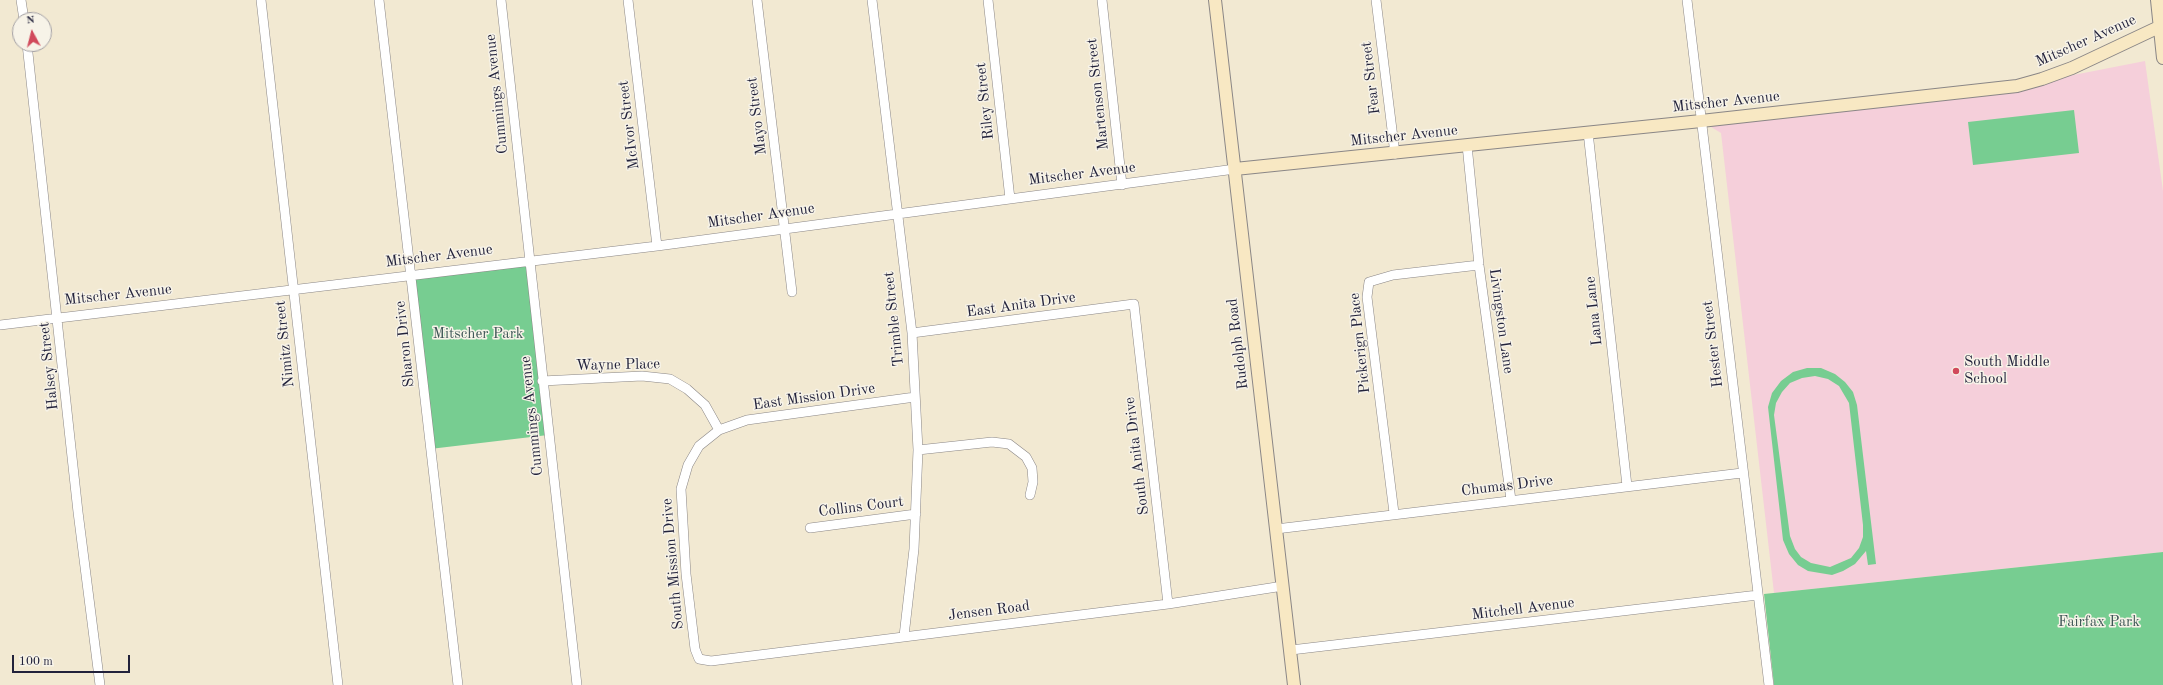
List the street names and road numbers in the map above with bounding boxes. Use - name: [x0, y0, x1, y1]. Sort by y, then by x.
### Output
- street label: Mitscher Avenue: [2033, 11, 2139, 71]
- street label: Cummings Avenue: [482, 33, 512, 155]
- street label: Martenson Street: [1083, 37, 1113, 151]
- street label: Fear Street: [1358, 40, 1384, 116]
- street label: Riley Street: [972, 61, 998, 141]
- street label: Mayo Street: [743, 76, 771, 156]
- street label: McIvor Street: [615, 79, 643, 171]
- street label: Mitscher Avenue: [1671, 87, 1781, 117]
- street label: Mitscher Avenue: [1349, 121, 1459, 151]
- street label: Mitscher Avenue: [1027, 158, 1137, 190]
- street label: Mitscher Avenue: [706, 200, 816, 232]
- street label: Mitscher Avenue: [384, 240, 494, 272]
- street label: Livingston Lane: [1485, 267, 1517, 375]
- street label: Trimble Street: [880, 271, 908, 367]
- street label: Lana Lane: [1581, 275, 1607, 347]
- street label: Mitscher Avenue: [63, 280, 173, 310]
- street label: East Anita Drive: [965, 288, 1077, 322]
- street label: Pickerign Place: [1346, 292, 1374, 394]
- street label: Rudolph Road: [1223, 297, 1253, 391]
- street label: Hester Street: [1699, 299, 1727, 389]
- street label: Nimitz Street: [271, 300, 299, 388]
- street label: Sharon Drive: [392, 300, 418, 388]
- street label: Halsey Street: [35, 321, 63, 411]
- street label: Cummings Avenue: [517, 355, 547, 477]
- street label: Wayne Place: [576, 355, 660, 375]
- street label: East Mission Drive: [752, 380, 876, 414]
- street label: South Anita Drive: [1121, 396, 1153, 516]
- street label: Chumas Drive: [1460, 471, 1554, 501]
- street label: Collins Court: [818, 493, 904, 521]
- street label: South Mission Drive: [658, 498, 688, 630]
- street label: Mitchell Avenue: [1471, 594, 1575, 624]
- street label: Jensen Road: [947, 597, 1031, 625]

